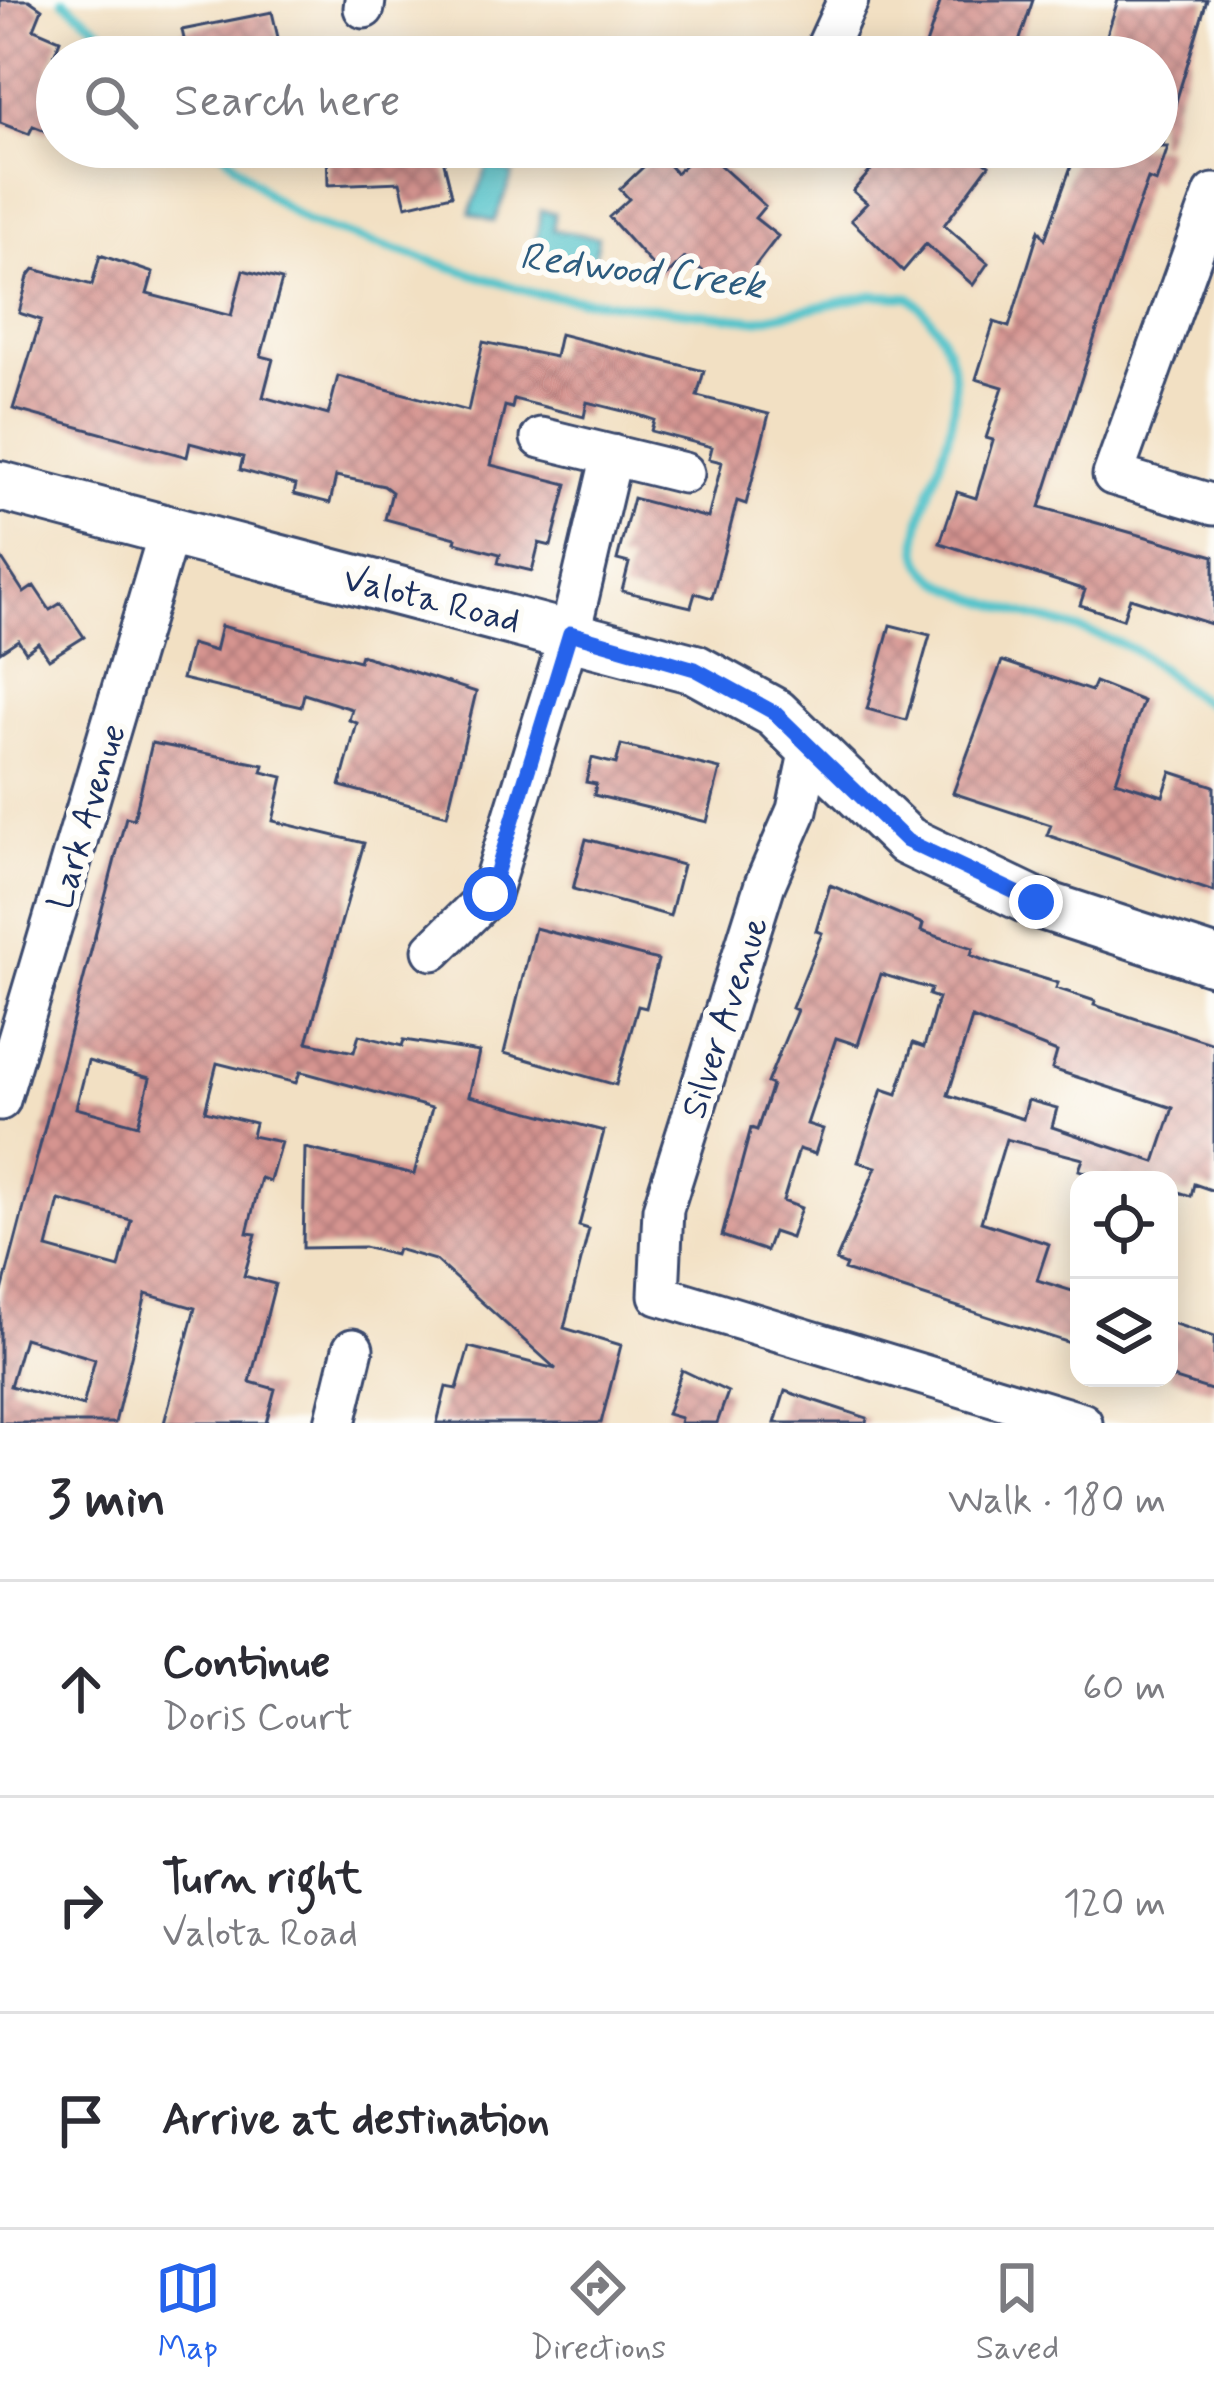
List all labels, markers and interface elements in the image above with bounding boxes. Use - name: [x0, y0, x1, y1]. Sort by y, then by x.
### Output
- search box: [36, 36, 1178, 168]
- icon: search: [78, 69, 144, 135]
- text: Search here: [174, 73, 401, 132]
- water label: Redwood Creek: [517, 232, 769, 313]
- street label: Valota Road: [338, 557, 525, 646]
- street label: Lark Avenue: [38, 719, 139, 915]
- route start: [463, 867, 517, 921]
- route end: [1009, 875, 1063, 929]
- street label: Silver Avenue: [672, 911, 781, 1125]
- map controls: [1070, 1171, 1178, 1387]
- button: locate: [1070, 1171, 1178, 1279]
- button: layers: [1070, 1279, 1178, 1387]
- text: 3 min: [48, 1468, 166, 1534]
- text: Walk · 180 m: [948, 1476, 1166, 1527]
- text: Continue: [162, 1634, 330, 1693]
- icon: ahead: [48, 1656, 114, 1722]
- text: 60 m: [1082, 1663, 1166, 1714]
- text: Doris Court: [162, 1693, 353, 1744]
- text: Turn right: [162, 1850, 362, 1909]
- icon: right: [48, 1872, 114, 1938]
- text: 120 m: [1063, 1879, 1166, 1930]
- text: Valota Road: [162, 1909, 358, 1960]
- icon: arrive: [48, 2088, 114, 2154]
- text: Arrive at destination: [162, 2091, 550, 2150]
- tab: Map: [155, 2255, 221, 2371]
- tab: Directions: [530, 2255, 666, 2371]
- tab: Saved: [976, 2255, 1059, 2371]

